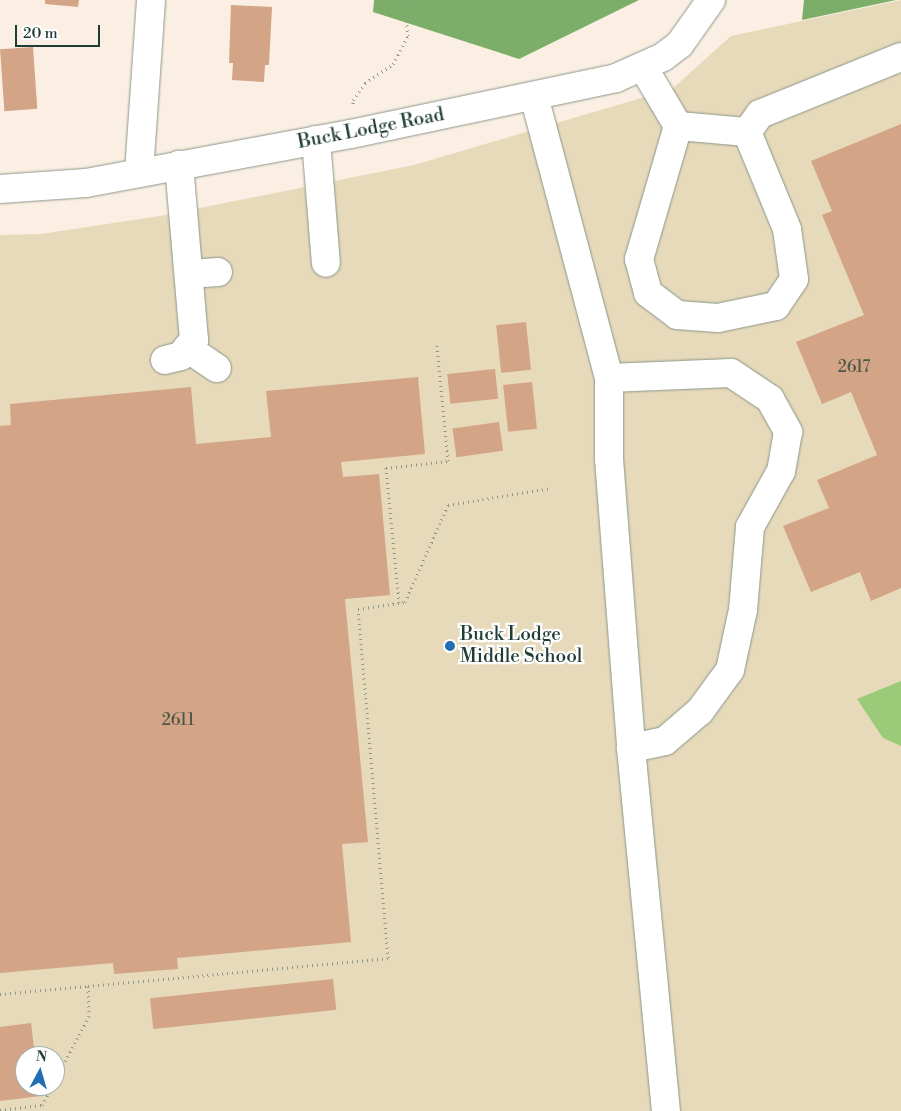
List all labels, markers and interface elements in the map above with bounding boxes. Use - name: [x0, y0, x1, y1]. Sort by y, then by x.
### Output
- scale bar: [18, 15, 102, 47]
- text: 20 m: [23, 24, 58, 43]
- street label: Buck Lodge Road: [296, 104, 446, 154]
- house number: 2617: [838, 357, 870, 377]
- place label: Buck Lodge Middle School: [460, 624, 582, 668]
- marker: Buck Lodge Middle School: [444, 640, 456, 652]
- house number: 2611: [162, 710, 194, 730]
- north arrow: [15, 1046, 65, 1096]
- text: N: [35, 1048, 48, 1067]

